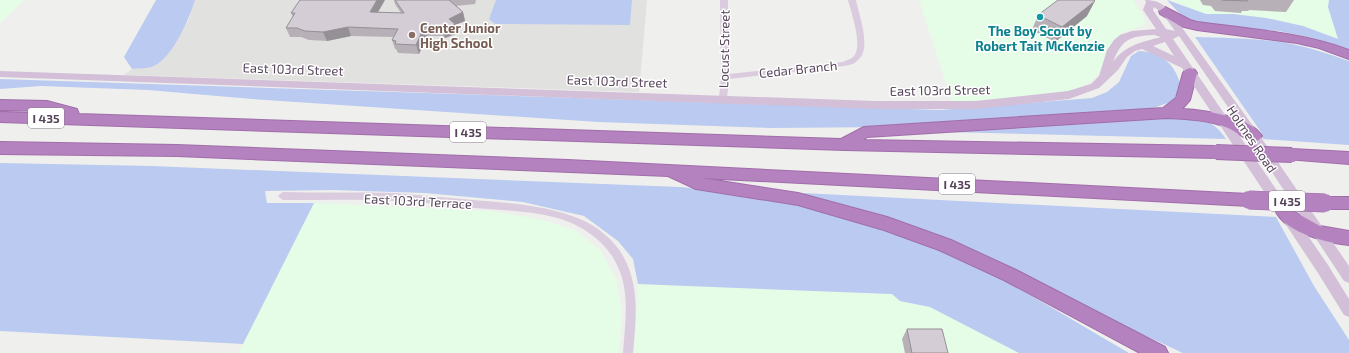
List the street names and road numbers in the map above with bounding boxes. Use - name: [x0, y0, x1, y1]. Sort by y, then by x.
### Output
- street label: Locust Street: [715, 10, 733, 88]
- street label: Cedar Branch: [758, 57, 838, 81]
- street label: East 103rd Street: [242, 59, 344, 79]
- street label: East 103rd Street: [566, 71, 668, 91]
- street label: East 103rd Street: [890, 81, 991, 99]
- street label: Holmes Road: [1224, 102, 1280, 176]
- road number: I 435: [28, 108, 64, 128]
- road number: I 435: [450, 122, 486, 142]
- road number: I 435: [939, 174, 975, 194]
- street label: East 103rd Terrace: [364, 190, 472, 212]
- road number: I 435: [1269, 191, 1305, 211]

